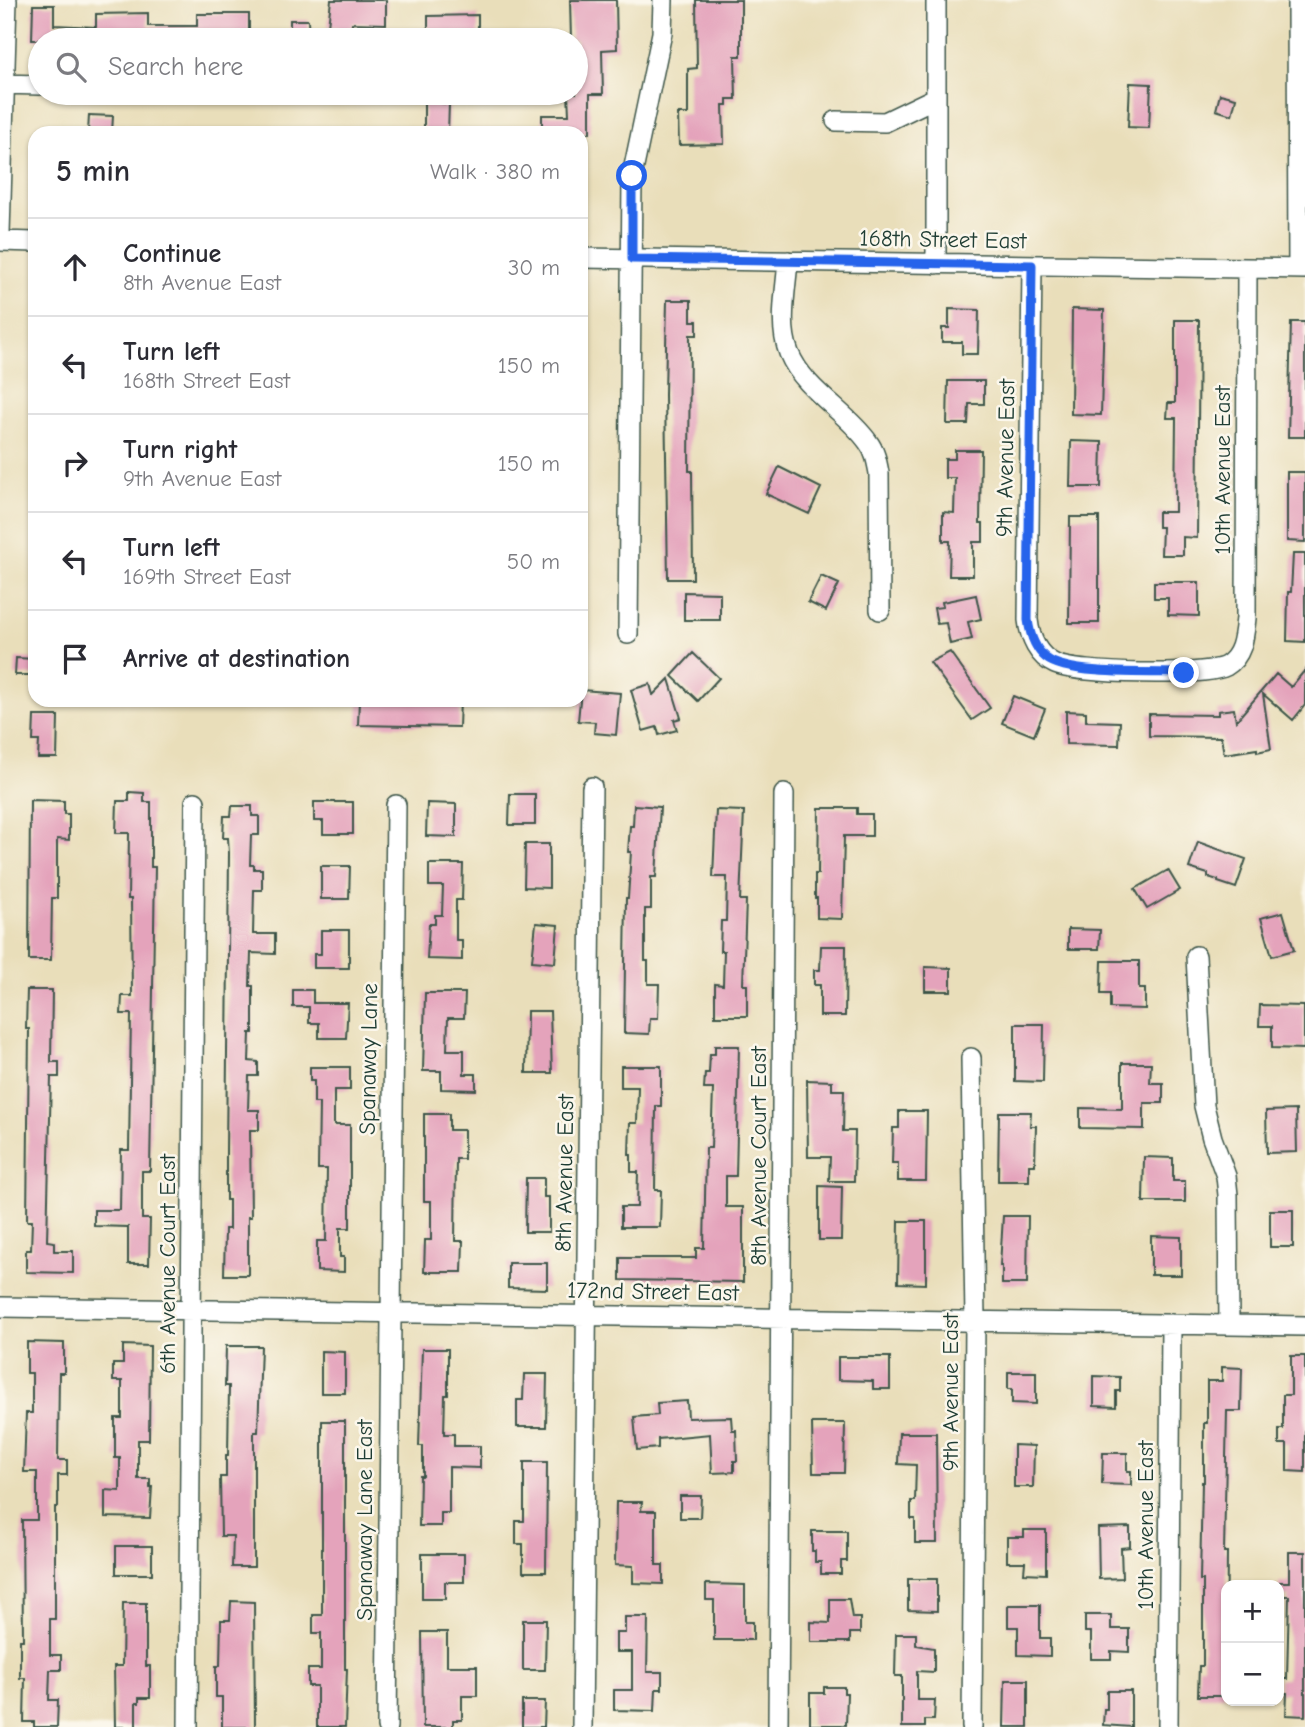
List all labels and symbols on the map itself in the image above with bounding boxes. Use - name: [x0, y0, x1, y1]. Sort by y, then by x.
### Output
- route start: [616, 160, 647, 191]
- street label: 168th Street East: [859, 225, 1028, 254]
- street label: 9th Avenue East: [991, 377, 1020, 537]
- street label: 10th Avenue East: [1209, 384, 1236, 555]
- route end: [1168, 657, 1199, 688]
- street label: Spanaway Lane: [354, 983, 383, 1135]
- street label: 8th Avenue Court East: [745, 1045, 772, 1266]
- street label: 8th Avenue East: [550, 1092, 579, 1252]
- street label: 6th Avenue Court East: [154, 1153, 181, 1374]
- street label: 172nd Street East: [567, 1277, 741, 1307]
- street label: 9th Avenue East: [937, 1311, 964, 1471]
- street label: Spanaway Lane East: [351, 1418, 378, 1621]
- street label: 10th Avenue East: [1132, 1439, 1159, 1610]

